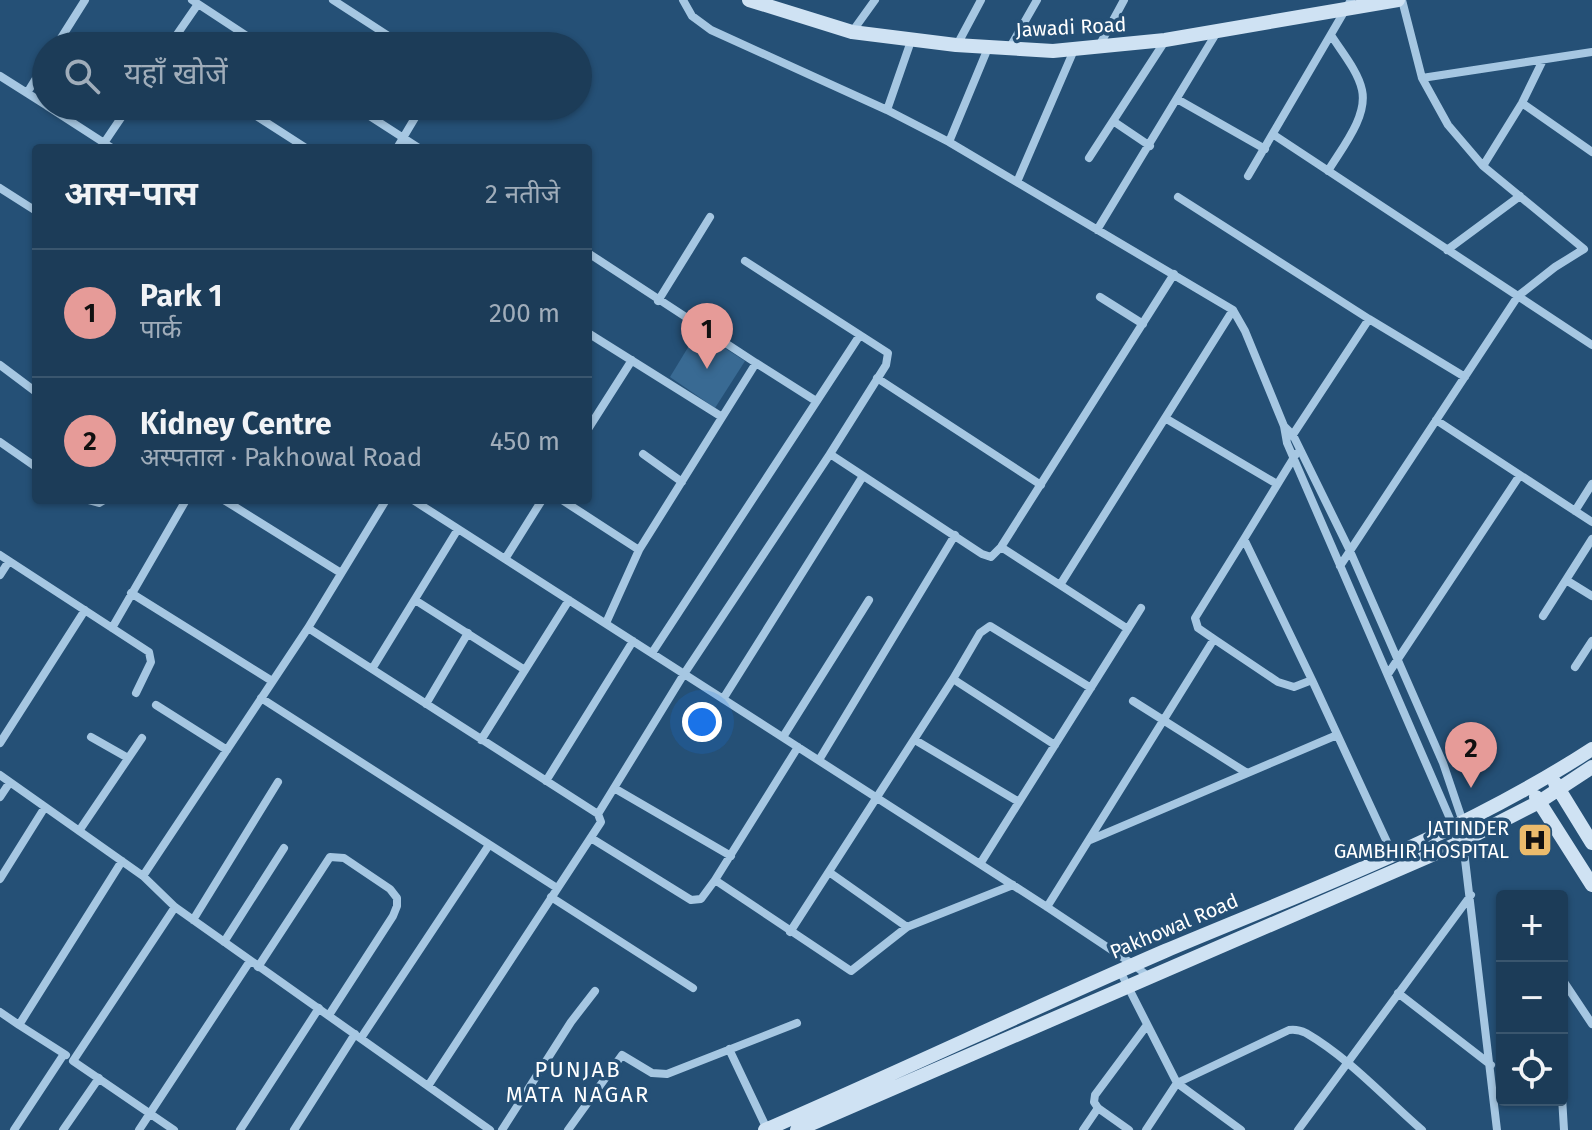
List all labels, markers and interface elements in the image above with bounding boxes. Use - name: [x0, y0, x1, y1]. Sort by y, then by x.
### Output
- street label: Jawadi Road: [1015, 12, 1127, 42]
- search box: [32, 32, 592, 120]
- icon: search: [60, 54, 104, 98]
- text: यहाँ खोजें: [124, 56, 228, 92]
- text: आस-पास: [64, 173, 198, 214]
- text: 2 नतीजे: [485, 179, 560, 210]
- text: Park 1: [140, 278, 223, 314]
- text: 1: [84, 298, 96, 329]
- text: 200 m: [489, 298, 560, 329]
- pin: 1: [681, 303, 733, 369]
- text: पार्क: [140, 314, 181, 345]
- text: Kidney Centre: [140, 406, 332, 442]
- text: 2: [83, 426, 97, 457]
- text: 450 m: [490, 426, 560, 457]
- text: अस्पताल · Pakhowal Road: [140, 442, 422, 473]
- your location: [682, 702, 722, 742]
- pin: 2: [1445, 722, 1497, 788]
- place label: JATINDER GAMBHIR HOSPITAL: [1334, 816, 1509, 863]
- hospital icon: JATINDER GAMBHIR HOSPITAL: [1516, 821, 1554, 859]
- street label: Pakhowal Road: [1106, 888, 1242, 964]
- map controls: [1496, 890, 1568, 1106]
- button: +: [1496, 890, 1568, 962]
- button: −: [1496, 962, 1568, 1034]
- button: locate: [1496, 1034, 1568, 1106]
- district label: PUNJAB MATA NAGAR: [506, 1056, 650, 1108]

